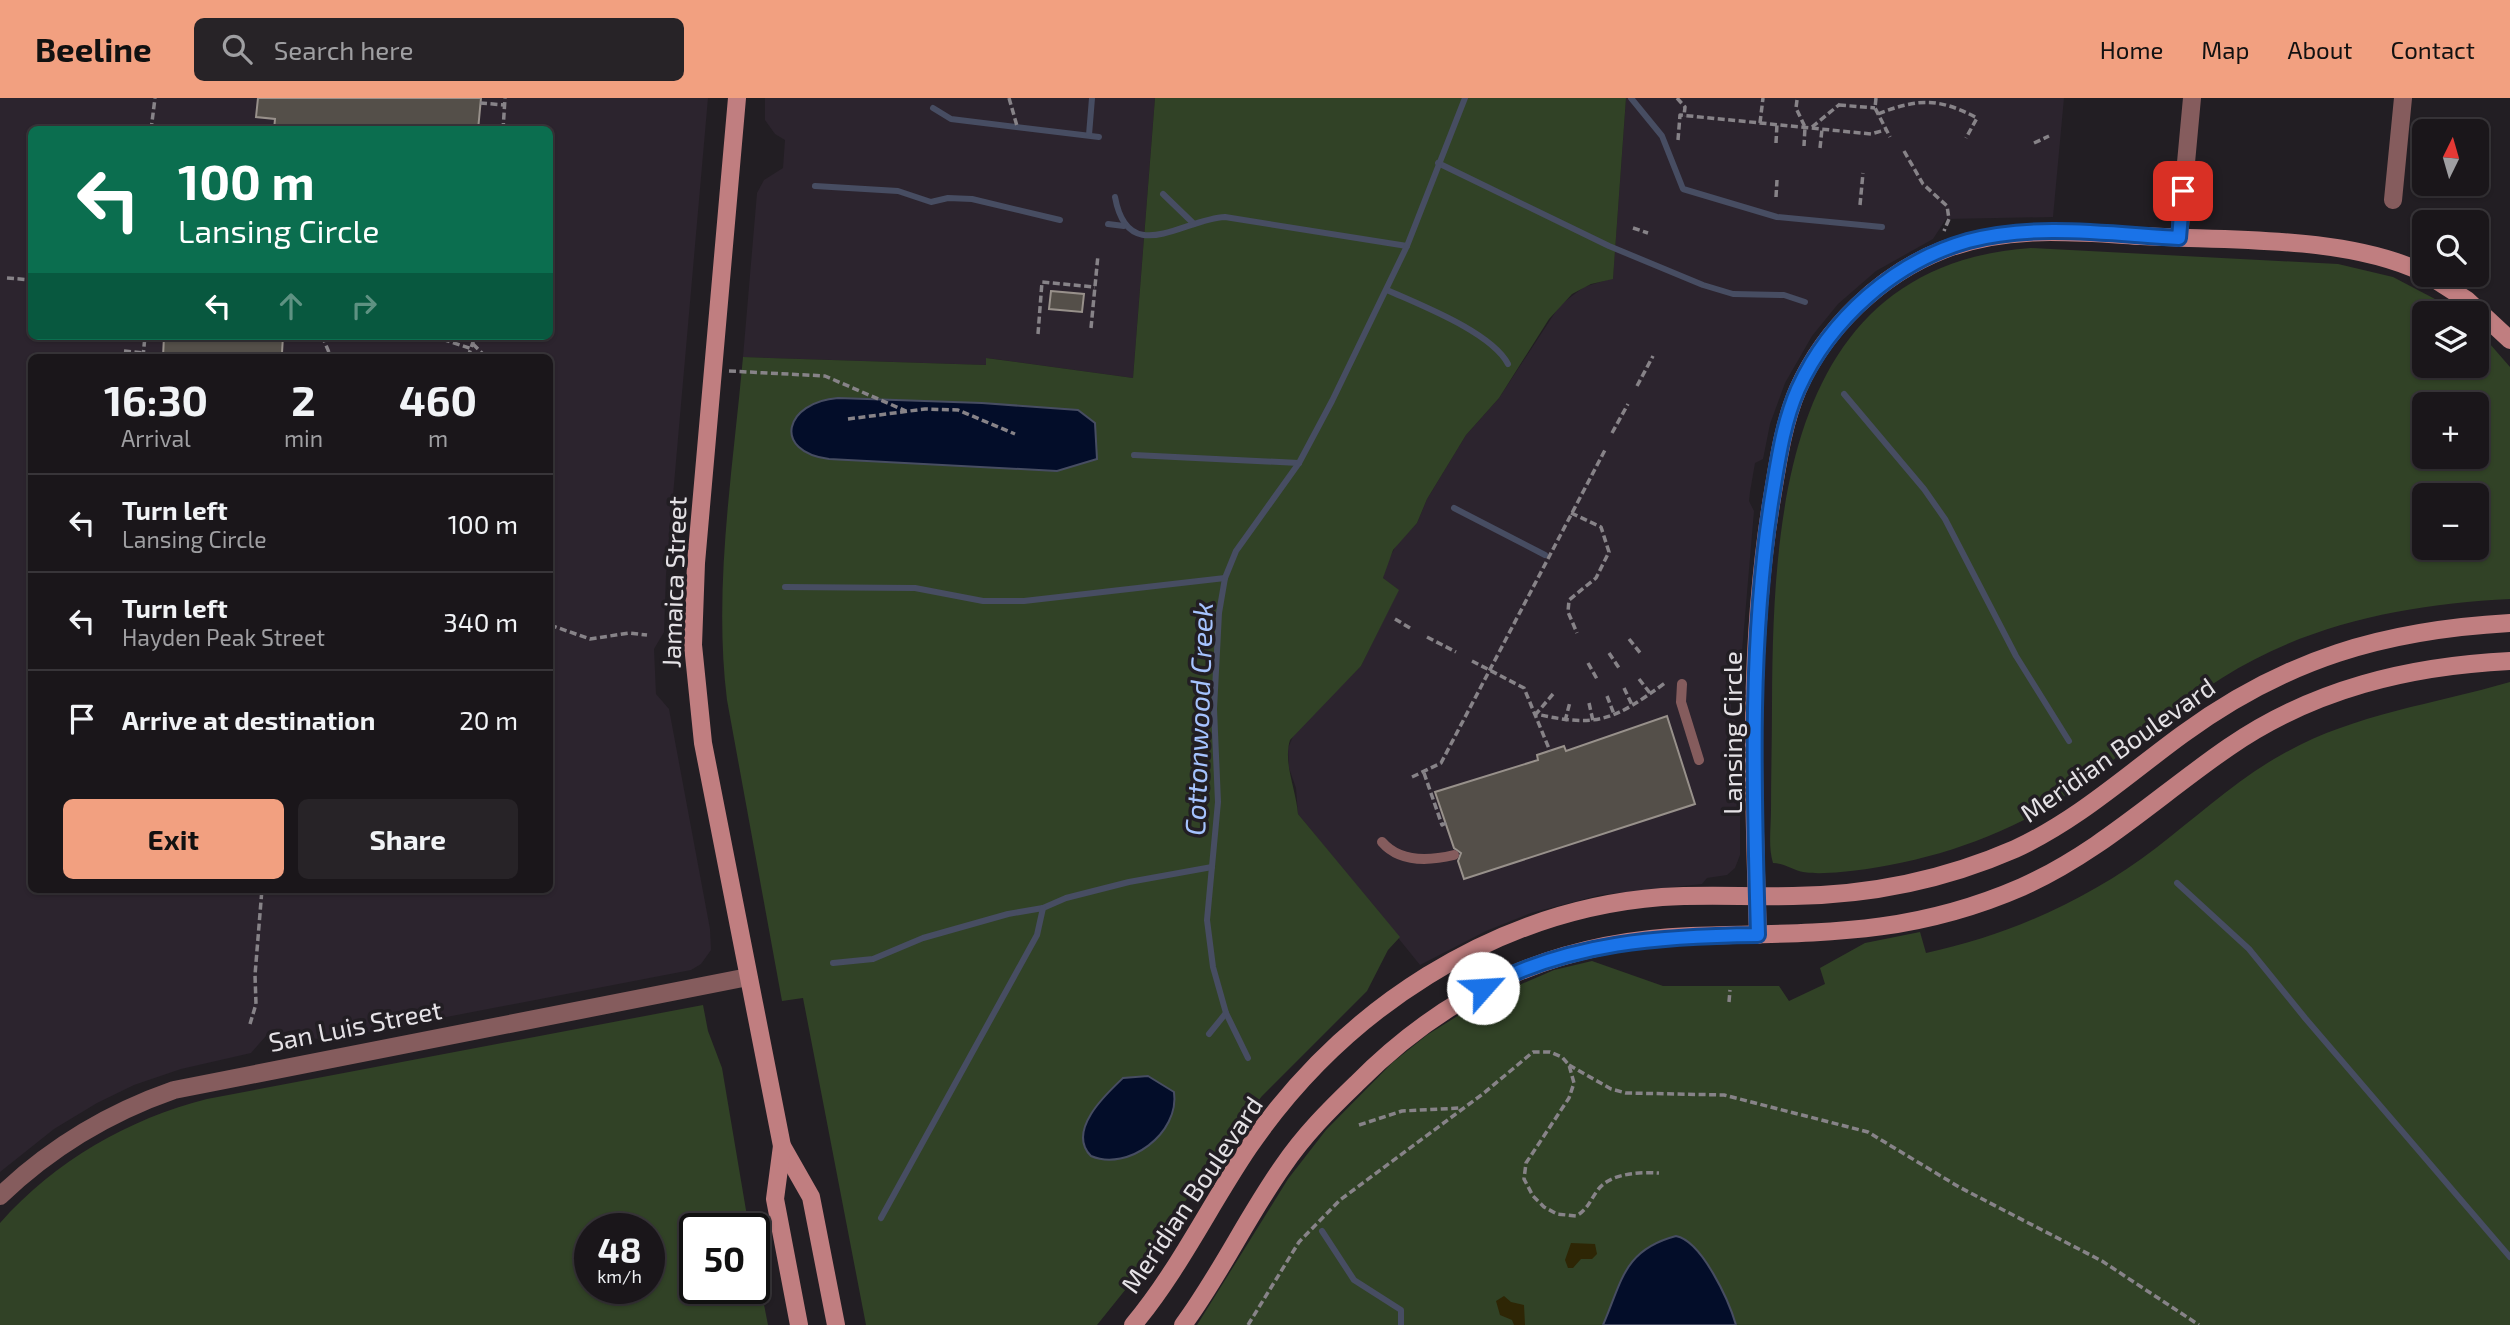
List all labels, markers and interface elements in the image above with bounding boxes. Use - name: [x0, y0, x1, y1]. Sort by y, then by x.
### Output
- search box: [194, 18, 684, 81]
- text: Beeline: [35, 29, 152, 69]
- icon: search: [218, 30, 256, 68]
- text: Search here: [274, 34, 413, 65]
- text: Home: [2100, 35, 2163, 64]
- text: Map: [2201, 35, 2249, 64]
- text: About: [2287, 35, 2353, 64]
- text: Contact: [2391, 35, 2475, 64]
- north arrow: [2412, 119, 2488, 196]
- map controls: [2412, 119, 2489, 560]
- text: 100 m: [178, 151, 315, 210]
- icon: left: [63, 154, 154, 245]
- pin: [2153, 161, 2213, 221]
- icon: arrive: [2164, 172, 2202, 210]
- button: search: [2412, 210, 2489, 287]
- text: Lansing Circle: [178, 211, 379, 249]
- icon: left: [199, 287, 237, 325]
- icon: ahead: [272, 287, 310, 325]
- icon: right: [345, 287, 383, 325]
- button: layers: [2412, 301, 2489, 378]
- text: 16:30: [104, 374, 208, 424]
- text: 2: [291, 374, 316, 424]
- text: 460: [399, 374, 477, 424]
- button: +: [2412, 392, 2489, 469]
- text: Arrival: [121, 424, 191, 452]
- text: min: [284, 424, 323, 452]
- text: m: [428, 424, 448, 452]
- button: −: [2412, 483, 2489, 560]
- text: Turn left: [122, 494, 228, 525]
- street label: Jamaica Street: [655, 496, 691, 668]
- icon: left: [63, 504, 101, 542]
- text: 100 m: [448, 508, 518, 539]
- text: Lansing Circle: [122, 525, 267, 553]
- text: Turn left: [122, 592, 228, 623]
- icon: left: [63, 602, 101, 640]
- water label: Cottonwood Creek: [1177, 602, 1219, 836]
- text: 340 m: [443, 606, 518, 637]
- text: Hayden Peak Street: [122, 623, 325, 651]
- street label: Lansing Circle: [1716, 651, 1747, 815]
- street label: Meridian Boulevard: [2014, 670, 2220, 828]
- icon: arrive: [63, 700, 101, 738]
- text: Arrive at destination: [122, 704, 375, 735]
- text: 20 m: [459, 704, 518, 735]
- button: Exit: [63, 799, 284, 879]
- button: Share: [298, 799, 518, 879]
- position arrow: [1446, 951, 1520, 1025]
- street label: San Luis Street: [266, 993, 444, 1057]
- street label: Meridian Boulevard: [1114, 1090, 1268, 1298]
- speed limit sign: 50: [679, 1213, 770, 1304]
- text: 48: [597, 1228, 642, 1270]
- text: km/h: [597, 1265, 642, 1287]

